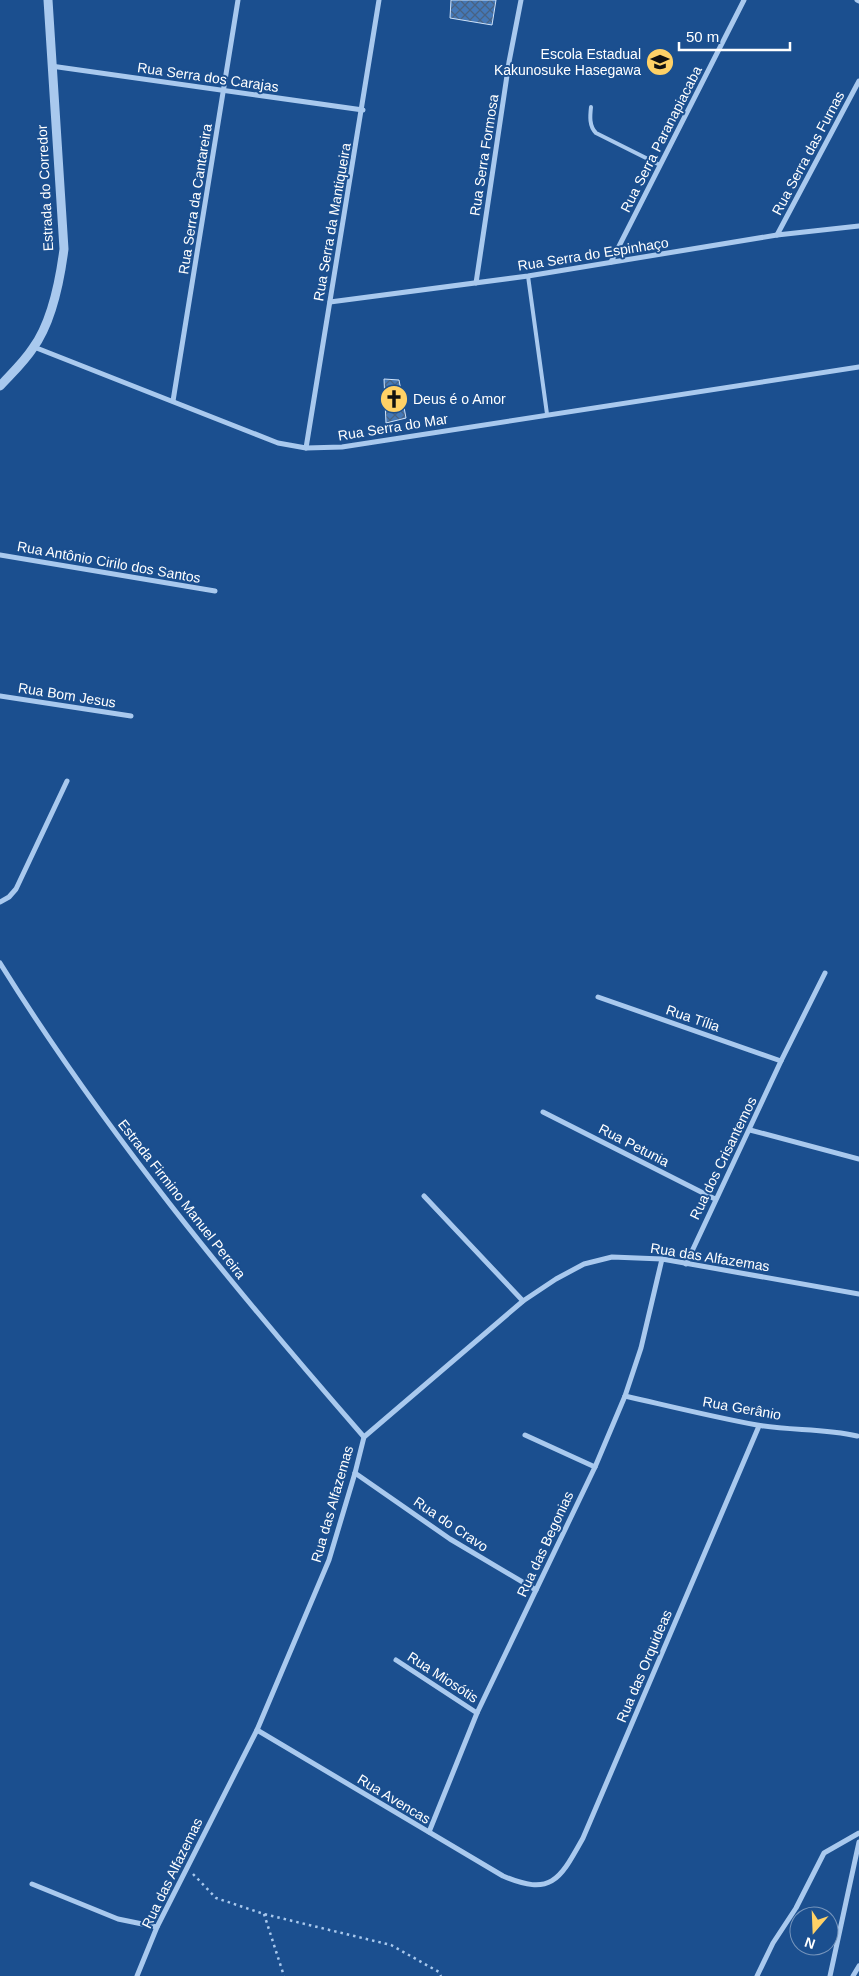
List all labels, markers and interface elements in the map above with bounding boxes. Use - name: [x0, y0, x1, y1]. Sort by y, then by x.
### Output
- scale bar: [679, 20, 790, 52]
- text: 50 m: [686, 28, 719, 45]
- place label: Escola Estadual Kakunosuke Hasegawa: [494, 46, 641, 78]
- school or university icon: Escola Estadual Kakunosuke Hasegawa: [645, 47, 675, 77]
- street label: Rua Serra dos Carajas: [136, 59, 280, 95]
- street label: Rua Serra Paranapiacaba: [617, 63, 705, 215]
- street label: Rua Serra das Furnas: [769, 88, 847, 218]
- street label: Rua Serra Formosa: [466, 93, 502, 217]
- street label: Rua Serra da Cantareira: [175, 122, 215, 276]
- street label: Estrada do Corredor: [34, 124, 56, 252]
- street label: Rua Serra da Mantiqueira: [310, 141, 354, 302]
- street label: Rua Serra do Espinhaço: [516, 234, 670, 274]
- church icon: Deus é o Amor: [379, 384, 409, 414]
- place label: Deus é o Amor: [413, 391, 506, 407]
- street label: Rua Serra do Mar: [337, 410, 450, 444]
- street label: Rua Antônio Cirilo dos Santos: [16, 538, 202, 586]
- street label: Rua Bom Jesus: [17, 679, 117, 711]
- street label: Rua Tília: [664, 1001, 722, 1035]
- street label: Rua dos Crisantemos: [686, 1094, 760, 1222]
- street label: Estrada Firmino Manuel Pereira: [115, 1116, 249, 1282]
- street label: Rua Petunia: [596, 1120, 672, 1170]
- street label: Rua das Alfazemas: [649, 1240, 771, 1274]
- street label: Rua Gerânio: [702, 1393, 783, 1423]
- street label: Rua das Alfazemas: [308, 1444, 356, 1564]
- street label: Rua das Begonias: [514, 1489, 576, 1599]
- street label: Rua do Cravo: [411, 1493, 491, 1555]
- street label: Rua das Orquideas: [613, 1607, 675, 1725]
- street label: Rua Miosótis: [405, 1648, 481, 1706]
- street label: Rua Avencas: [355, 1771, 433, 1827]
- street label: Rua das Alfazemas: [138, 1815, 206, 1931]
- north arrow: [789, 1906, 839, 1956]
- text: N: [802, 1934, 817, 1953]

